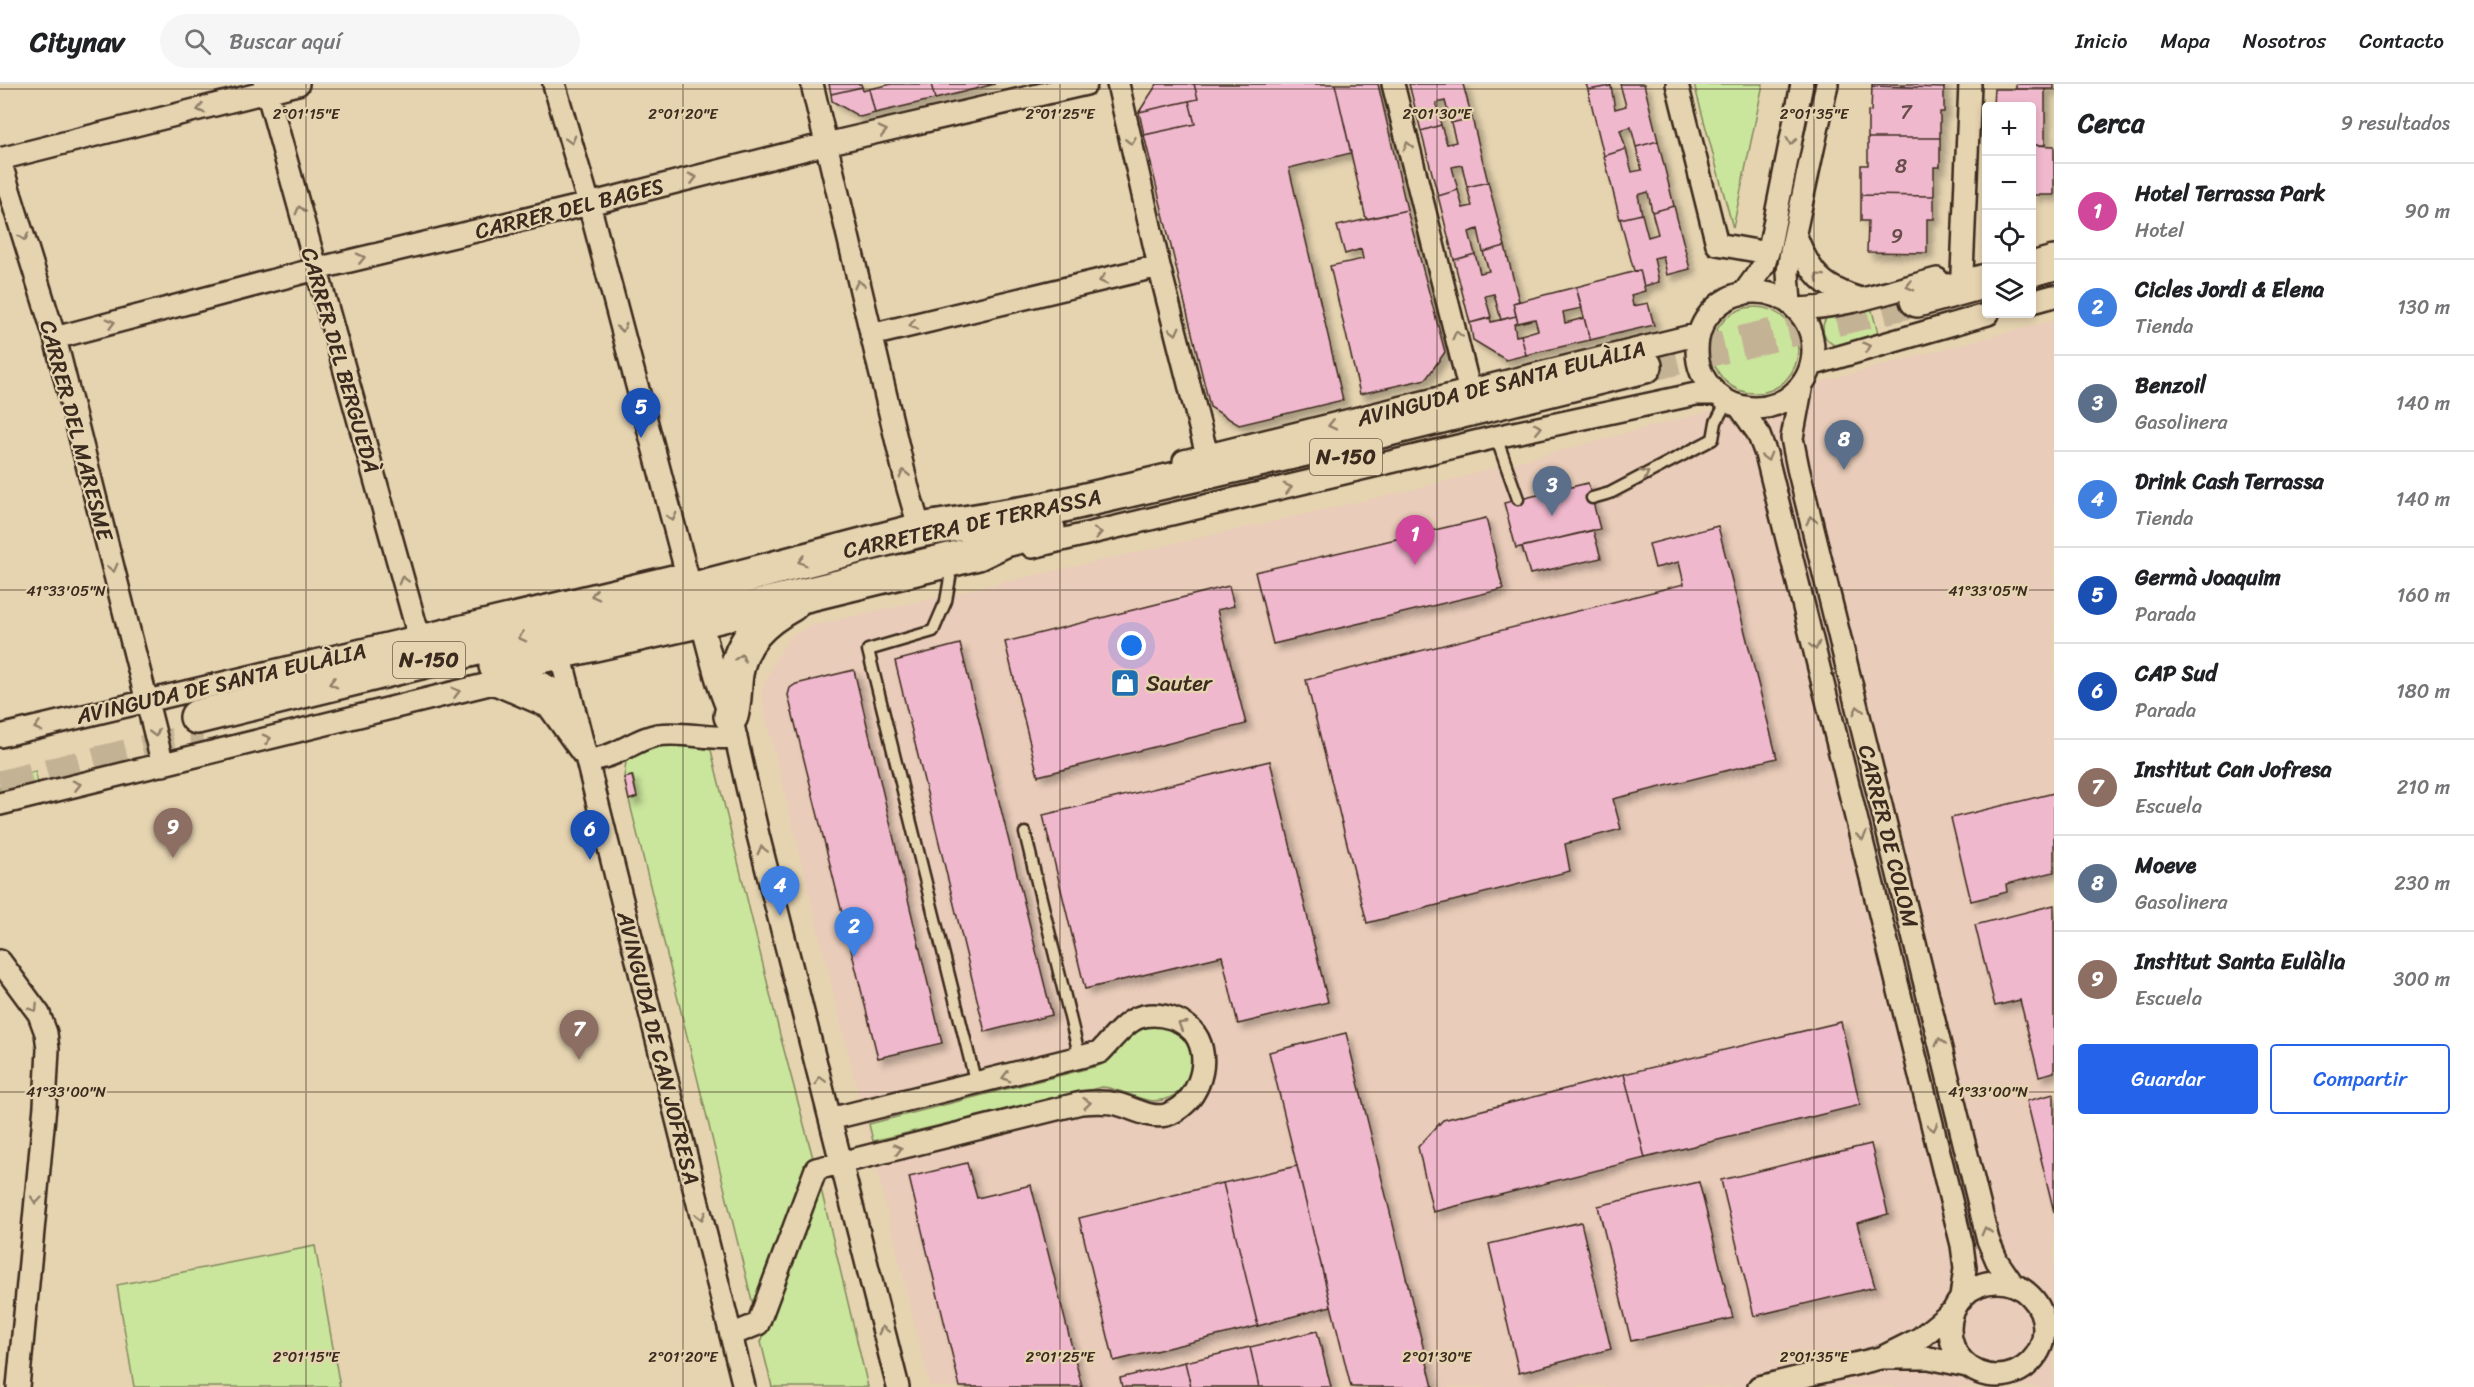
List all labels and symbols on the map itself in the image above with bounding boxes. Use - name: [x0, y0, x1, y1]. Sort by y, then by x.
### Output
- house number: 7: [1900, 95, 1913, 130]
- one-way arrow: [196, 101, 206, 114]
- text: 2°01'15"E: [273, 101, 341, 127]
- text: 2°01'20"E: [648, 101, 719, 127]
- text: 2°01'25"E: [1026, 101, 1096, 127]
- text: 2°01'30"E: [1403, 101, 1473, 127]
- text: 2°01'35"E: [1780, 101, 1850, 127]
- one-way arrow: [877, 125, 887, 138]
- one-way arrow: [564, 134, 576, 145]
- one-way arrow: [1124, 136, 1137, 146]
- one-way arrow: [1785, 136, 1798, 146]
- one-way arrow: [1403, 141, 1416, 151]
- house number: 8: [1895, 149, 1907, 184]
- street label: CARRER DEL BAGES: [471, 166, 668, 251]
- one-way arrow: [688, 172, 698, 185]
- one-way arrow: [295, 206, 307, 216]
- house number: 9: [1891, 219, 1903, 254]
- one-way arrow: [16, 231, 29, 242]
- street label: CARRER DEL BERGUEDÀ: [290, 243, 391, 478]
- one-way arrow: [356, 252, 366, 265]
- one-way arrow: [1098, 273, 1108, 286]
- one-way arrow: [1815, 273, 1825, 284]
- one-way arrow: [854, 279, 867, 289]
- one-way arrow: [1905, 279, 1915, 292]
- street label: CARRER DEL MARESME: [28, 315, 125, 547]
- one-way arrow: [106, 317, 116, 330]
- one-way arrow: [908, 318, 918, 331]
- one-way arrow: [615, 322, 627, 333]
- one-way arrow: [1168, 326, 1181, 336]
- street label: AVINGUDA DE SANTA EULÀLIA: [1352, 329, 1650, 438]
- one-way arrow: [1451, 330, 1464, 340]
- one-way arrow: [1861, 342, 1872, 354]
- pin: 5: [622, 388, 660, 438]
- one-way arrow: [1327, 418, 1337, 431]
- pin: 8: [1824, 420, 1864, 470]
- one-way arrow: [1533, 422, 1543, 435]
- road number: N-150: [1310, 439, 1382, 475]
- one-way arrow: [1760, 451, 1772, 462]
- pin: 3: [1532, 466, 1572, 516]
- one-way arrow: [898, 469, 911, 479]
- one-way arrow: [1639, 470, 1649, 481]
- street label: CARRETERA DE TERRASSA: [839, 477, 1105, 570]
- one-way arrow: [1282, 482, 1292, 495]
- one-way arrow: [664, 512, 677, 522]
- one-way arrow: [1806, 515, 1819, 525]
- pin: 1: [1396, 516, 1434, 565]
- one-way arrow: [1093, 527, 1103, 540]
- one-way arrow: [797, 554, 808, 566]
- one-way arrow: [105, 562, 118, 572]
- one-way arrow: [398, 575, 410, 586]
- text: 41°33'05"N: [26, 578, 106, 604]
- text: 41°33'05"N: [1948, 578, 2028, 604]
- one-way arrow: [590, 587, 600, 600]
- one-way arrow: [518, 629, 528, 642]
- street label: AVINGUDA DE SANTA EULÀLIA: [71, 631, 370, 736]
- your location: [1117, 631, 1146, 660]
- one-way arrow: [1808, 641, 1821, 651]
- road number: N-150: [393, 642, 465, 678]
- one-way arrow: [733, 654, 746, 664]
- place label: Sauter: [1146, 664, 1214, 703]
- shop icon: Sauter: [1109, 667, 1141, 699]
- one-way arrow: [328, 676, 338, 689]
- one-way arrow: [450, 687, 461, 699]
- one-way arrow: [1853, 705, 1866, 715]
- one-way arrow: [33, 719, 43, 732]
- one-way arrow: [147, 727, 160, 737]
- one-way arrow: [262, 733, 272, 746]
- street label: CARRER DE COLOM: [1847, 740, 1930, 932]
- one-way arrow: [72, 780, 82, 793]
- pin: 9: [154, 808, 192, 858]
- pin: 6: [570, 810, 610, 860]
- one-way arrow: [1854, 830, 1867, 840]
- one-way arrow: [757, 846, 770, 856]
- pin: 4: [760, 866, 800, 916]
- street label: AVINGUDA DE CAN JOFRESA: [605, 906, 711, 1189]
- pin: 2: [834, 908, 874, 957]
- one-way arrow: [27, 1002, 39, 1012]
- pin: 7: [560, 1010, 598, 1060]
- one-way arrow: [1178, 1020, 1188, 1032]
- one-way arrow: [1935, 1037, 1948, 1047]
- one-way arrow: [1001, 1069, 1011, 1082]
- one-way arrow: [815, 1075, 828, 1085]
- text: 41°33'00"N: [26, 1079, 107, 1105]
- text: 41°33'00"N: [1948, 1079, 2029, 1105]
- one-way arrow: [1083, 1097, 1092, 1110]
- one-way arrow: [1926, 1122, 1939, 1132]
- one-way arrow: [892, 1144, 903, 1156]
- one-way arrow: [30, 1195, 43, 1204]
- one-way arrow: [694, 1211, 707, 1221]
- one-way arrow: [1981, 1226, 1994, 1236]
- one-way arrow: [878, 1325, 891, 1335]
- text: 2°01'15"E: [273, 1344, 341, 1370]
- text: 2°01'20"E: [648, 1344, 719, 1370]
- text: 2°01'25"E: [1026, 1344, 1096, 1370]
- text: 2°01'30"E: [1403, 1344, 1473, 1370]
- text: 2°01'35"E: [1780, 1344, 1850, 1370]

